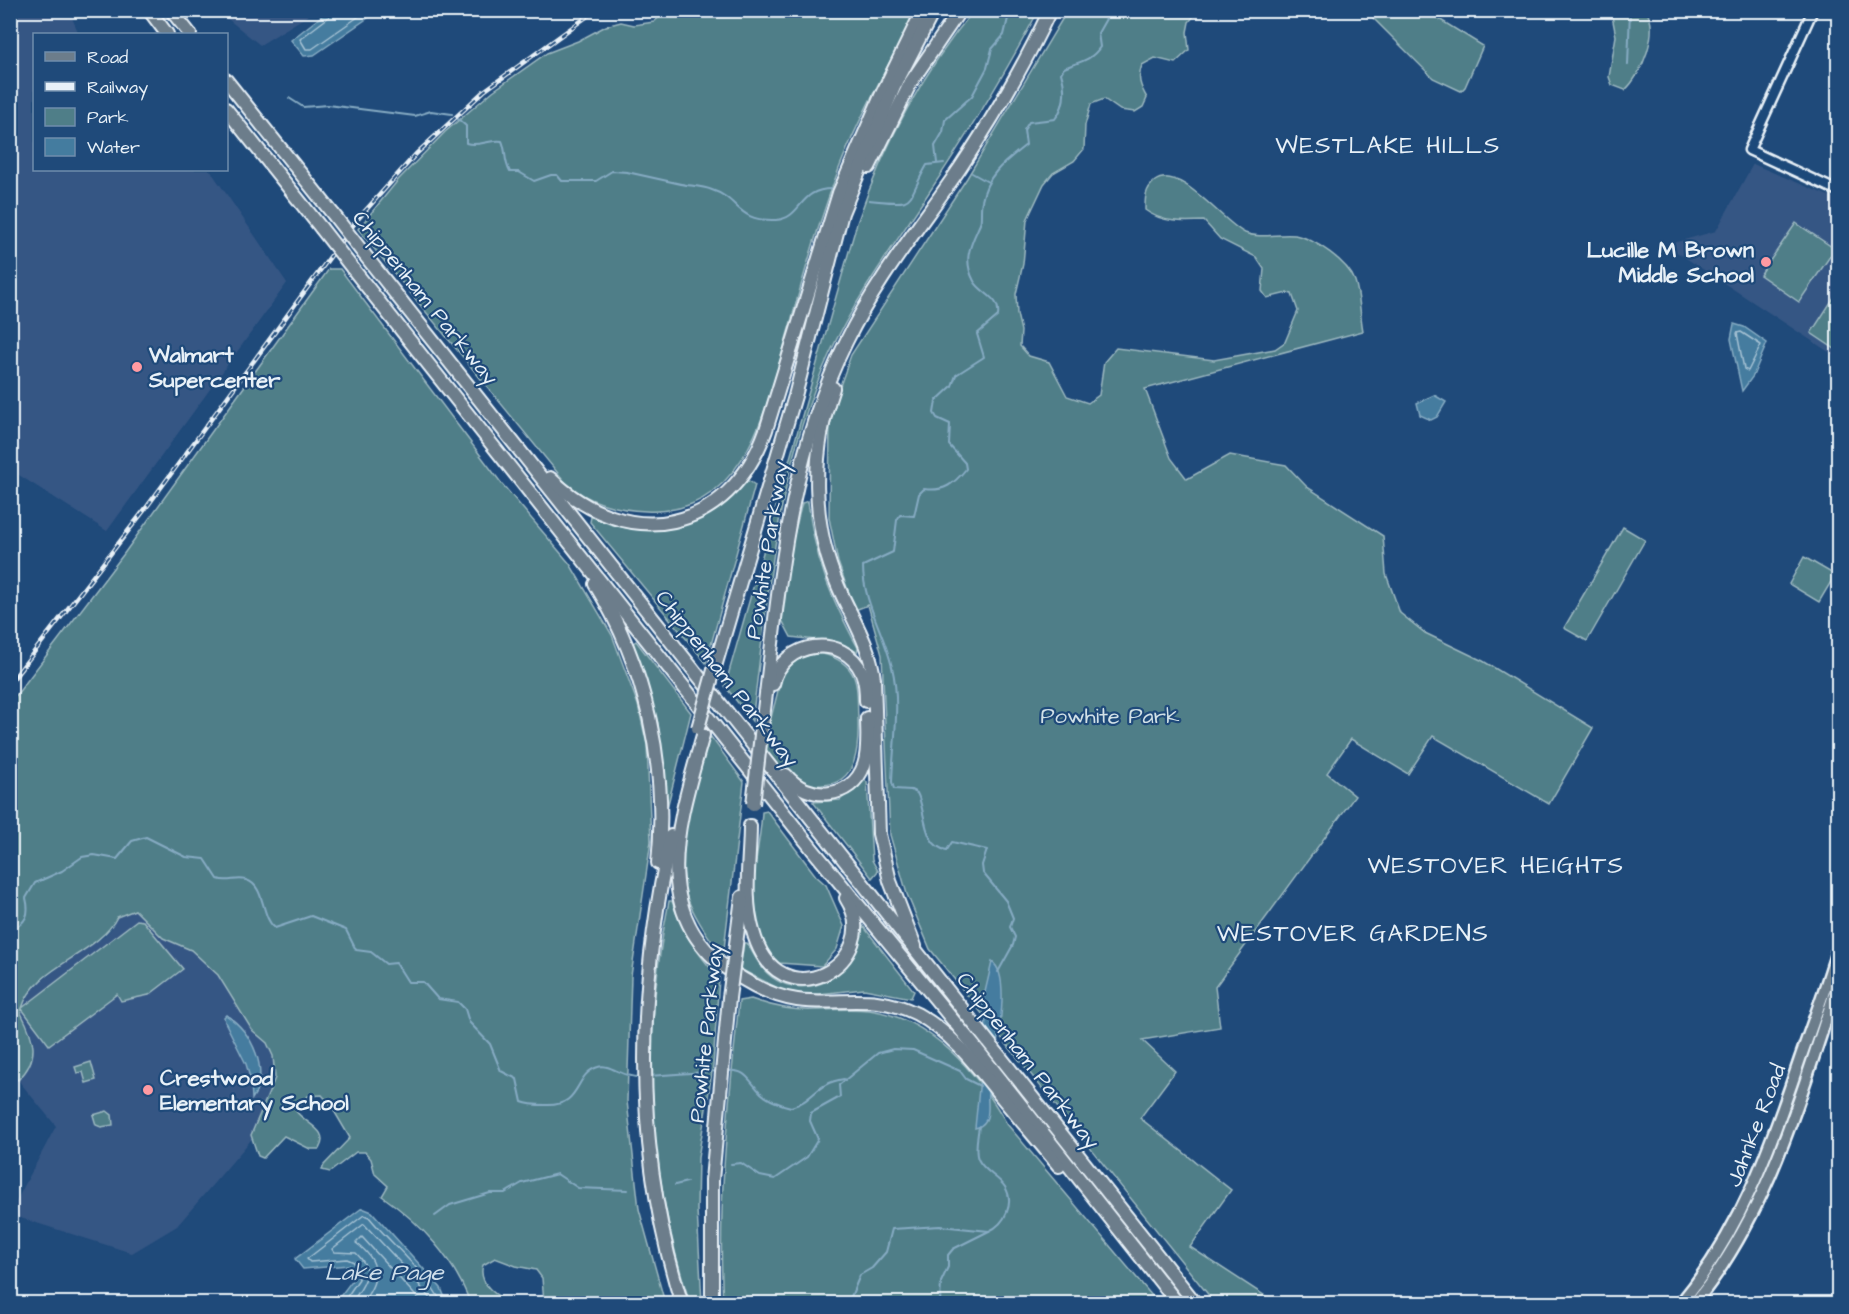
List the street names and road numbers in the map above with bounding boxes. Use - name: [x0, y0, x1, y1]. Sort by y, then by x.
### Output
- street label: Chippenham Parkway: [344, 204, 505, 393]
- street label: Powhite Parkway: [738, 459, 798, 642]
- street label: Chippenham Parkway: [647, 584, 806, 775]
- street label: Powhite Parkway: [682, 942, 732, 1124]
- street label: Chippenham Parkway: [948, 966, 1107, 1157]
- street label: Jahnke Road: [1719, 1060, 1794, 1192]

